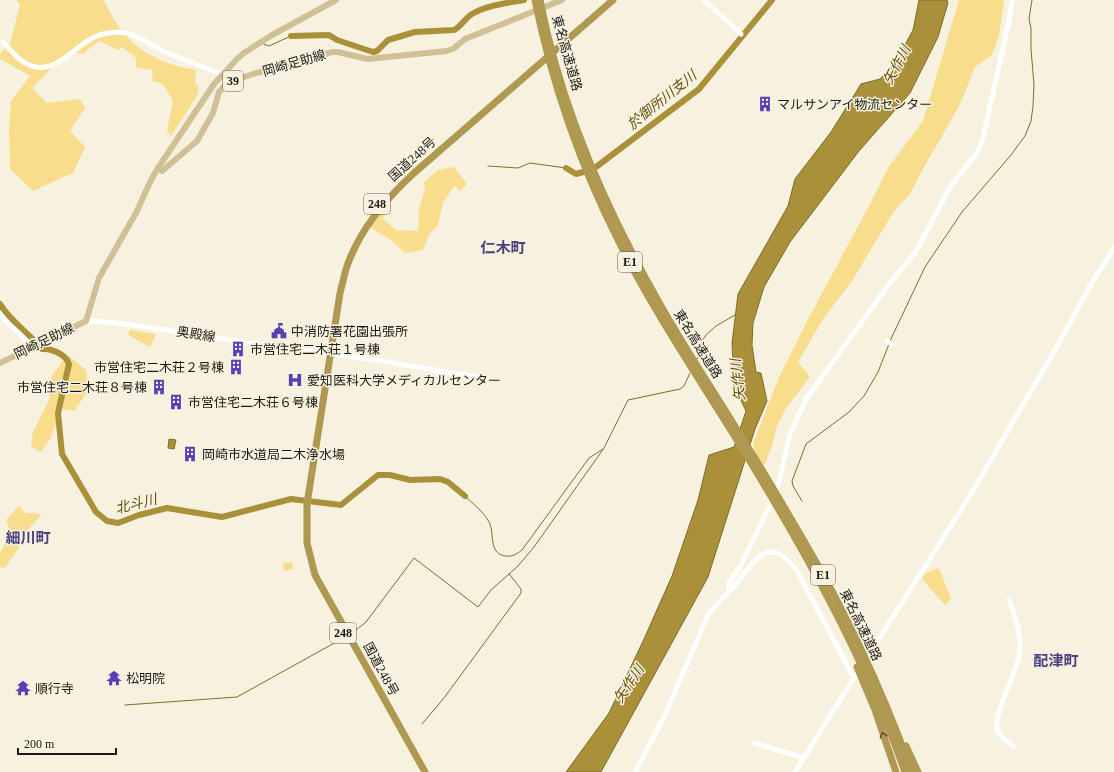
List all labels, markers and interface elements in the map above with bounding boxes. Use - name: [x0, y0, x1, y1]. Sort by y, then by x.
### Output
- street label: 東名高速道路: [549, 13, 585, 93]
- water label: 矢作川: [881, 41, 914, 87]
- street label: 岡崎足助線: [261, 47, 327, 79]
- water label: 於御所川支川: [625, 66, 701, 132]
- road number: 39: [223, 71, 243, 91]
- building icon: マルサンアイ物流センター: [756, 95, 774, 113]
- place label: マルサンアイ物流センター: [777, 97, 932, 112]
- street label: 国道248号: [385, 134, 439, 184]
- road number: 248: [364, 194, 390, 214]
- district label: 仁木町: [480, 240, 526, 256]
- road number: E1: [618, 252, 642, 272]
- street label: 東名高速道路: [671, 307, 725, 381]
- street label: 岡崎足助線: [11, 320, 77, 362]
- public building icon: 中消防署花園出張所: [270, 322, 288, 340]
- street label: 奥殿線: [176, 324, 216, 344]
- place label: 中消防署花園出張所: [291, 324, 408, 339]
- building icon: 市営住宅二木荘１号棟: [229, 340, 247, 358]
- place label: 市営住宅二木荘１号棟: [250, 342, 380, 357]
- water label: 矢作川: [728, 356, 748, 402]
- building icon: 市営住宅二木荘２号棟: [227, 358, 245, 376]
- place label: 市営住宅二木荘２号棟: [94, 360, 224, 375]
- hospital icon: 愛知医科大学メディカルセンター: [286, 371, 304, 389]
- place label: 愛知医科大学メディカルセンター: [307, 373, 501, 388]
- building icon: 市営住宅二木荘８号棟: [150, 378, 168, 396]
- place label: 市営住宅二木荘８号棟: [17, 380, 147, 395]
- building icon: 市営住宅二木荘６号棟: [167, 393, 185, 411]
- place label: 市営住宅二木荘６号棟: [188, 395, 318, 410]
- building icon: 岡崎市水道局二木浄水場: [181, 445, 199, 463]
- place label: 岡崎市水道局二木浄水場: [202, 447, 345, 462]
- water label: 北斗川: [114, 491, 160, 516]
- district label: 細川町: [5, 530, 51, 546]
- road number: E1: [811, 565, 835, 585]
- street label: 東名高速道路: [837, 587, 885, 663]
- road number: 248: [330, 623, 356, 643]
- street label: 国道248号: [360, 640, 402, 698]
- district label: 配津町: [1033, 653, 1079, 669]
- water label: 矢作川: [611, 661, 648, 706]
- temple icon: 松明院: [105, 669, 123, 687]
- place label: 松明院: [126, 671, 165, 686]
- temple icon: 順行寺: [14, 679, 32, 697]
- place label: 順行寺: [35, 681, 74, 696]
- scale bar: [18, 730, 116, 756]
- one-way arrow: [880, 732, 888, 739]
- text: 200 m: [24, 737, 55, 751]

